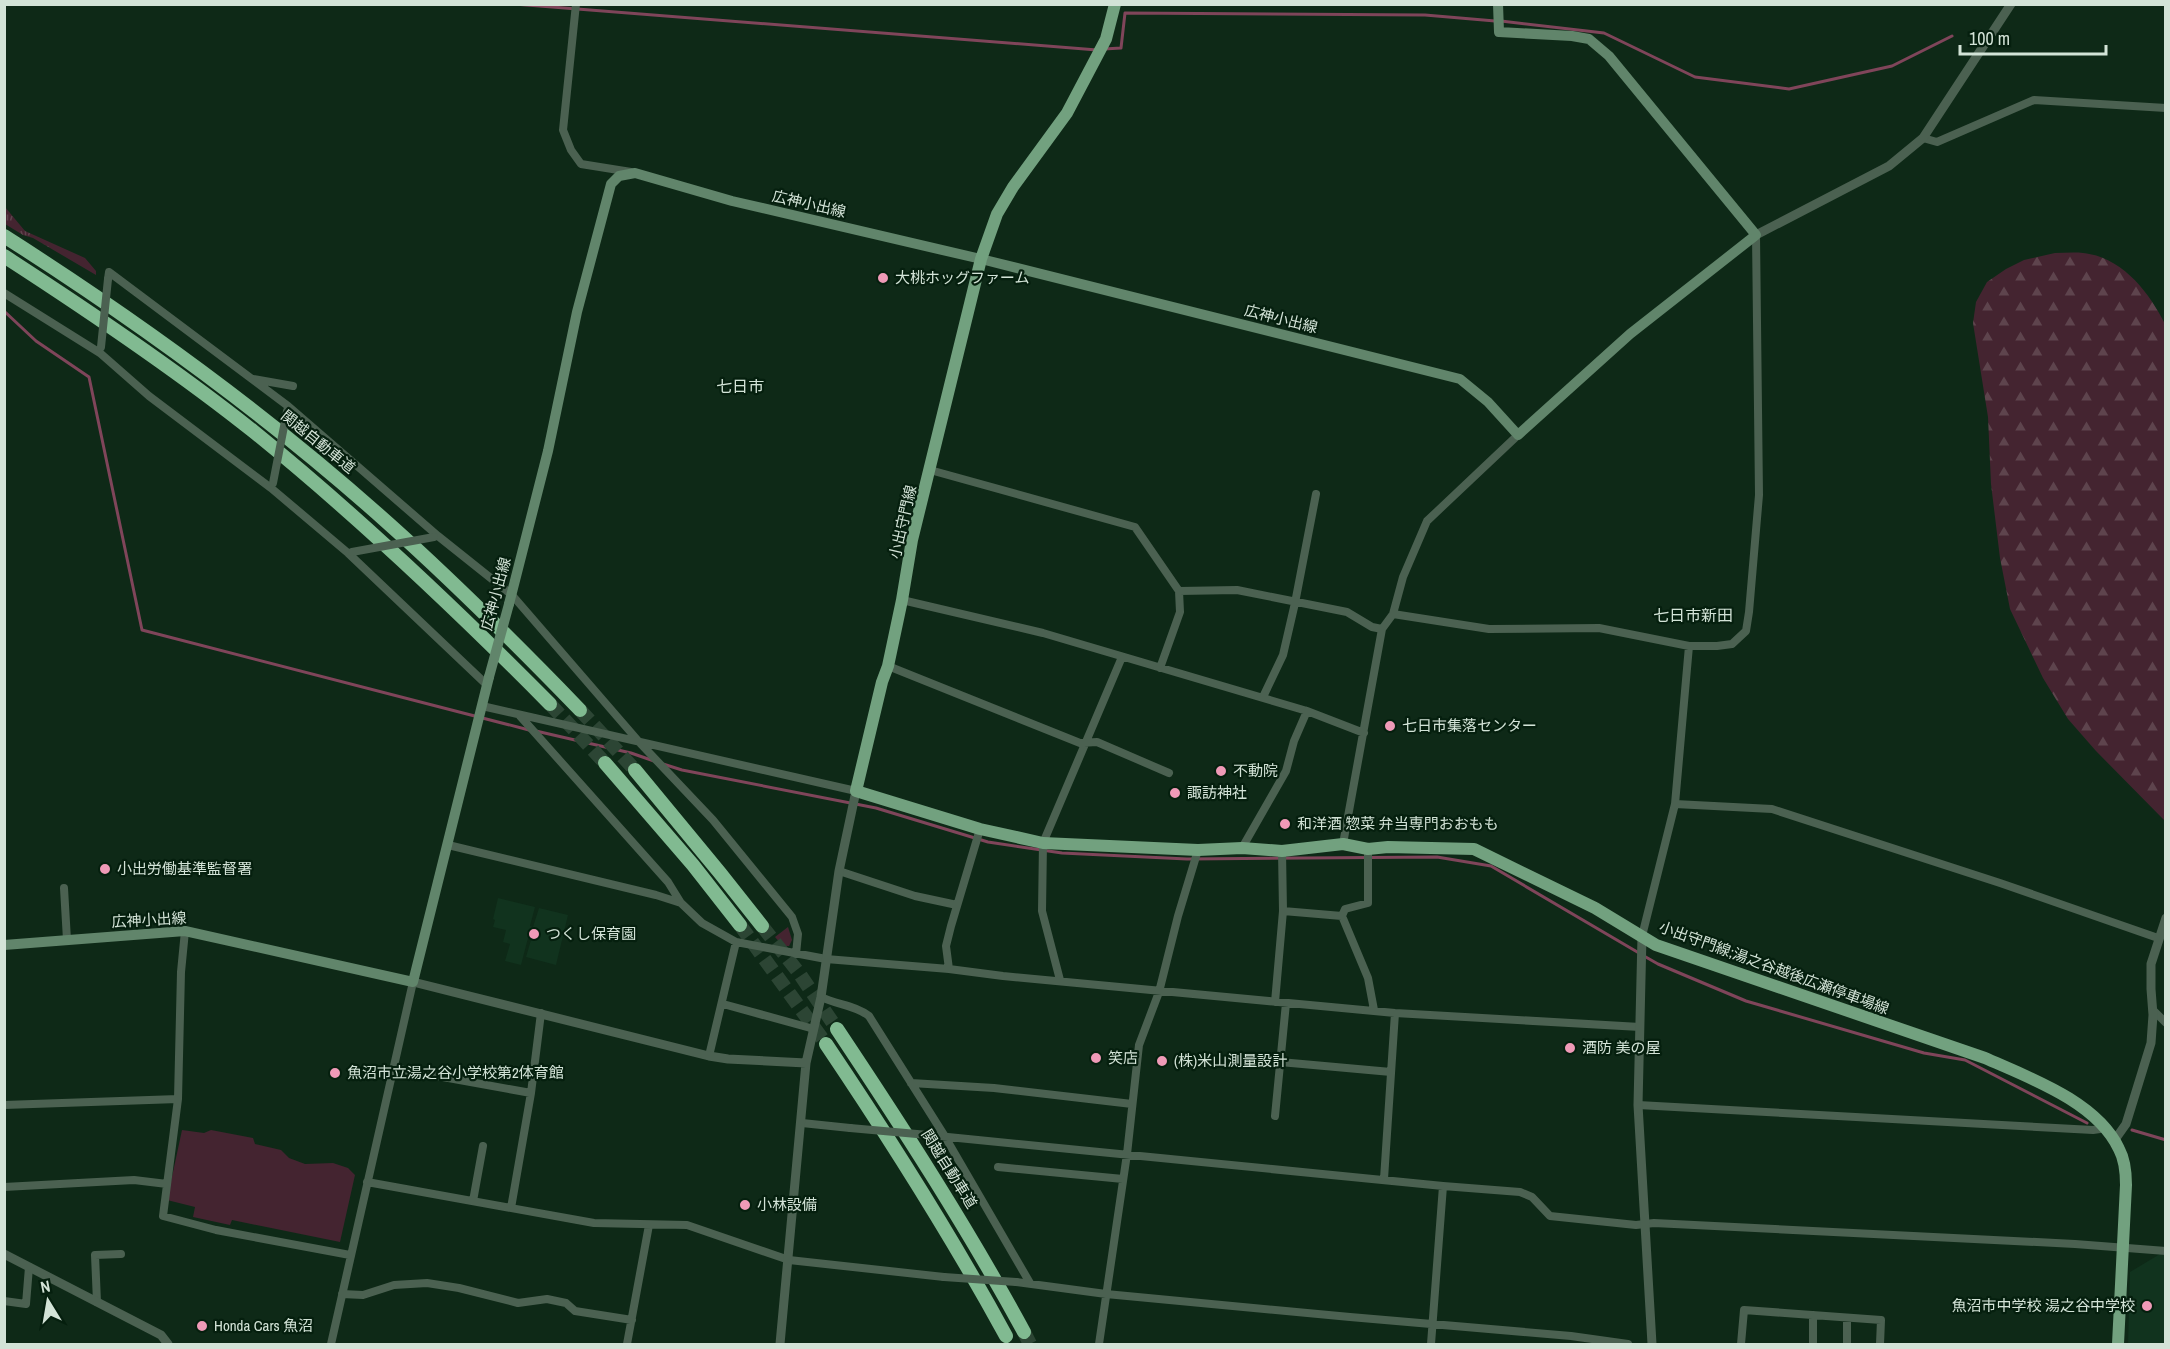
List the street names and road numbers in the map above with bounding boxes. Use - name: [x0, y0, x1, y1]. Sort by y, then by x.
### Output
- street label: 広神小出線: [770, 185, 848, 222]
- street label: 広神小出線: [1242, 299, 1320, 338]
- street label: 関越自動車道: [277, 405, 360, 478]
- street label: 小出守門線: [884, 483, 921, 561]
- street label: 広神小出線: [476, 555, 515, 633]
- street label: 広神小出線: [111, 907, 187, 932]
- street label: 小出守門線;湯之谷越後広瀬停車場線: [1656, 916, 1892, 1019]
- street label: 関越自動車道: [917, 1125, 982, 1212]

